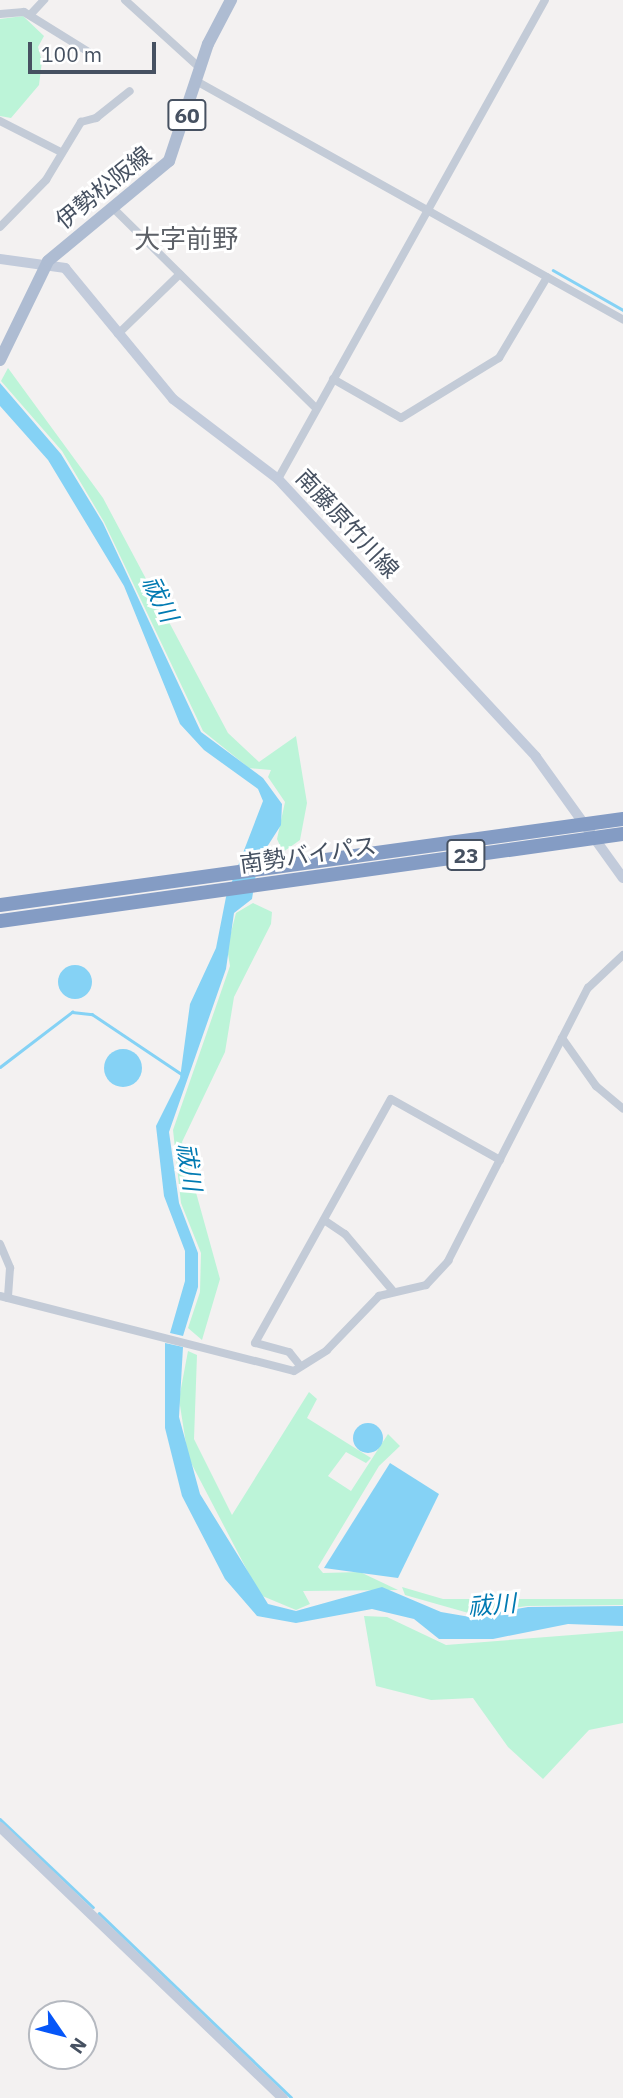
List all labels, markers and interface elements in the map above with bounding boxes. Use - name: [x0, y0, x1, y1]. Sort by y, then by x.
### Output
- scale bar: [32, 28, 159, 72]
- text: 100 m: [41, 40, 102, 68]
- road number: 60: [166, 97, 208, 132]
- street label: 伊勢松阪線: [50, 140, 156, 234]
- district label: 大字前野: [134, 223, 238, 255]
- street label: 南藤原竹川線: [291, 463, 405, 583]
- water label: 祓川: [137, 571, 183, 627]
- street label: 南勢バイパス: [238, 831, 378, 877]
- road number: 23: [445, 838, 487, 872]
- water label: 祓川: [171, 1141, 207, 1193]
- water label: 祓川: [467, 1589, 517, 1621]
- north arrow: [28, 2000, 98, 2070]
- text: N: [65, 2033, 92, 2058]

